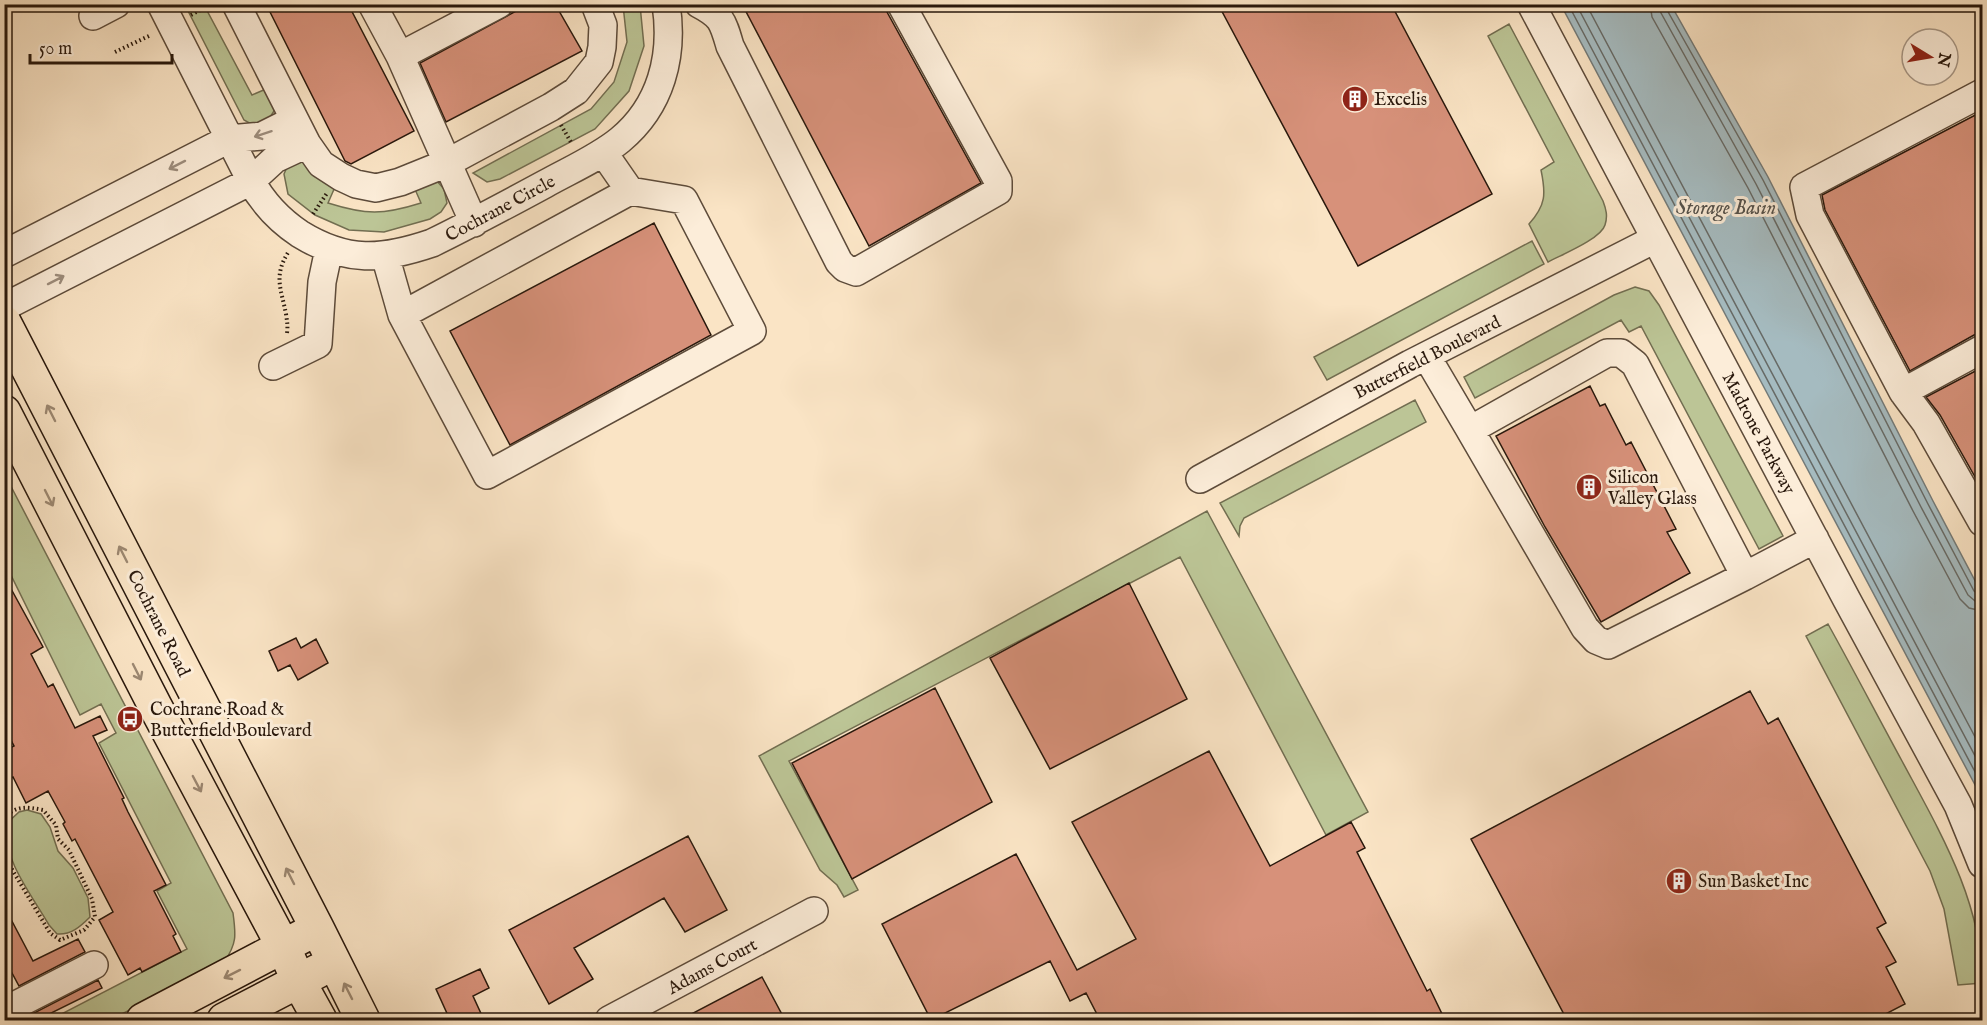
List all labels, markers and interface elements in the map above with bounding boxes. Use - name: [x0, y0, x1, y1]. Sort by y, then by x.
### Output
- scale bar: [30, 27, 172, 65]
- north arrow: [1900, 27, 1960, 87]
- text: 50 m: [39, 38, 72, 61]
- text: N: [1932, 50, 1954, 68]
- building icon: Excelis: [1340, 84, 1370, 114]
- place label: Excelis: [1374, 89, 1427, 112]
- one-way arrow: [254, 129, 273, 140]
- one-way arrow: [169, 160, 187, 172]
- street label: Cochrane Circle: [442, 171, 560, 248]
- water label: Storage Basin: [1676, 196, 1776, 222]
- one-way arrow: [47, 274, 65, 286]
- street label: Butterfield Boulevard: [1351, 311, 1505, 405]
- street label: Madrone Parkway: [1716, 369, 1800, 499]
- one-way arrow: [45, 405, 57, 422]
- place label: Silicon Valley Glass: [1607, 467, 1697, 511]
- building icon: Silicon Valley Glass: [1574, 472, 1604, 502]
- one-way arrow: [44, 488, 55, 506]
- one-way arrow: [117, 545, 128, 563]
- street label: Cochrane Road: [121, 566, 195, 681]
- one-way arrow: [132, 662, 144, 680]
- place label: Cochrane Road & Butterfield Boulevard: [150, 699, 312, 743]
- bus stop icon: Cochrane Road & Butterfield Boulevard: [115, 704, 145, 734]
- one-way arrow: [191, 775, 203, 793]
- building icon: Sun Basket Inc: [1664, 866, 1694, 896]
- one-way arrow: [284, 868, 296, 885]
- place label: Sun Basket Inc: [1698, 871, 1809, 894]
- street label: Adams Court: [663, 934, 762, 1001]
- one-way arrow: [224, 968, 241, 980]
- one-way arrow: [342, 983, 353, 1001]

